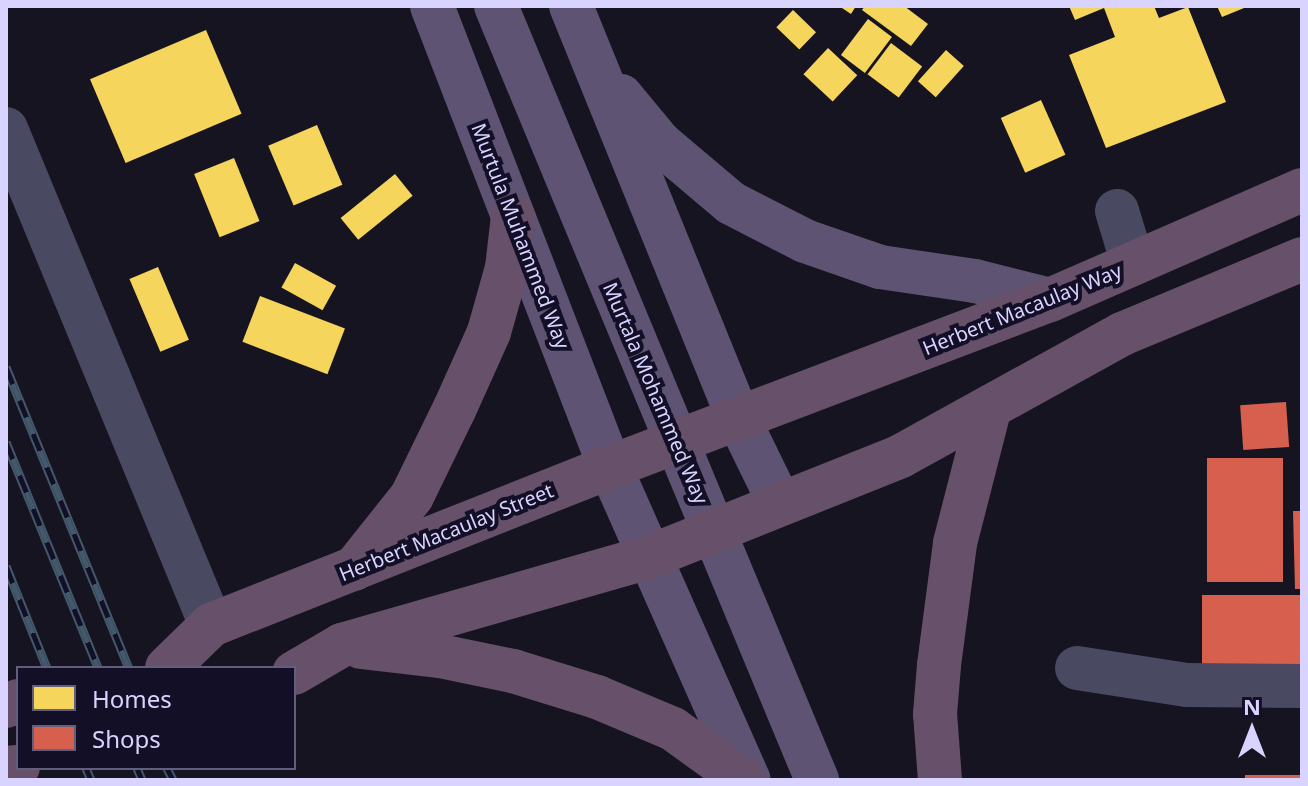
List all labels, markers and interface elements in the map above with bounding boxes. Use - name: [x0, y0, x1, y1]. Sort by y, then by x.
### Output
- street label: Murtula Muhammed Way: [467, 120, 575, 352]
- street label: Herbert Macaulay Way: [919, 258, 1125, 360]
- street label: Murtala Mohammed Way: [598, 279, 714, 507]
- street label: Herbert Macaulay Street: [335, 478, 557, 586]
- legend: [16, 666, 296, 770]
- text: Homes: [92, 682, 172, 715]
- north arrow: [1212, 690, 1292, 770]
- text: N: [1243, 691, 1261, 721]
- text: Shops: [92, 722, 161, 755]

